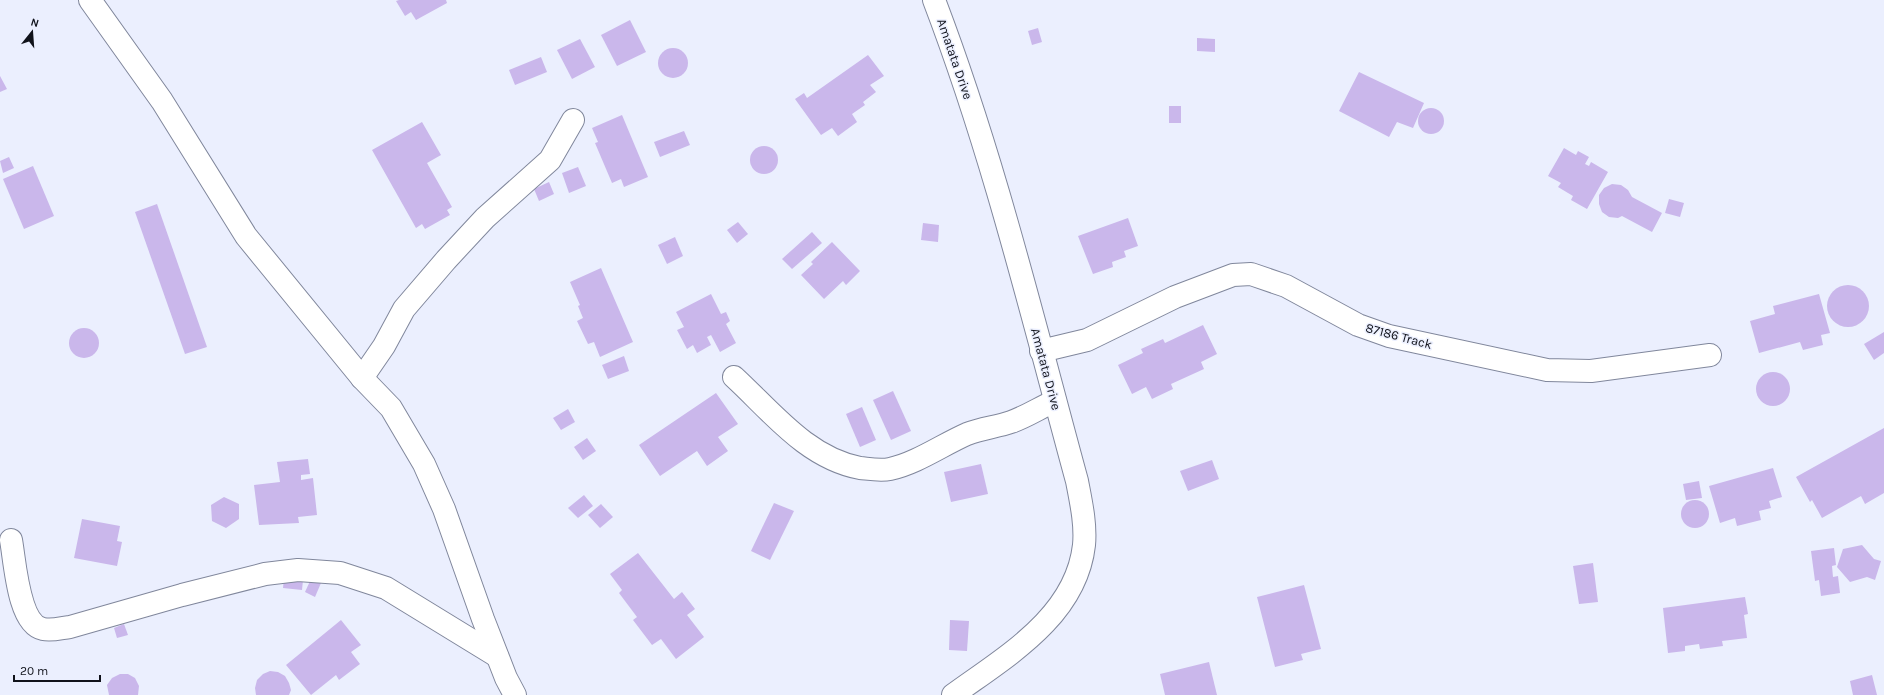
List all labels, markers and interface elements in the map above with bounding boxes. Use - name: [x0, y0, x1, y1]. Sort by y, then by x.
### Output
- north arrow: [12, 12, 52, 52]
- text: N: [29, 16, 40, 30]
- street label: Amatata Drive: [934, 17, 976, 102]
- street label: 87186 Track: [1364, 320, 1434, 352]
- street label: Amatata Drive: [1028, 326, 1064, 412]
- scale bar: [14, 657, 100, 683]
- text: 20 m: [20, 664, 48, 678]

